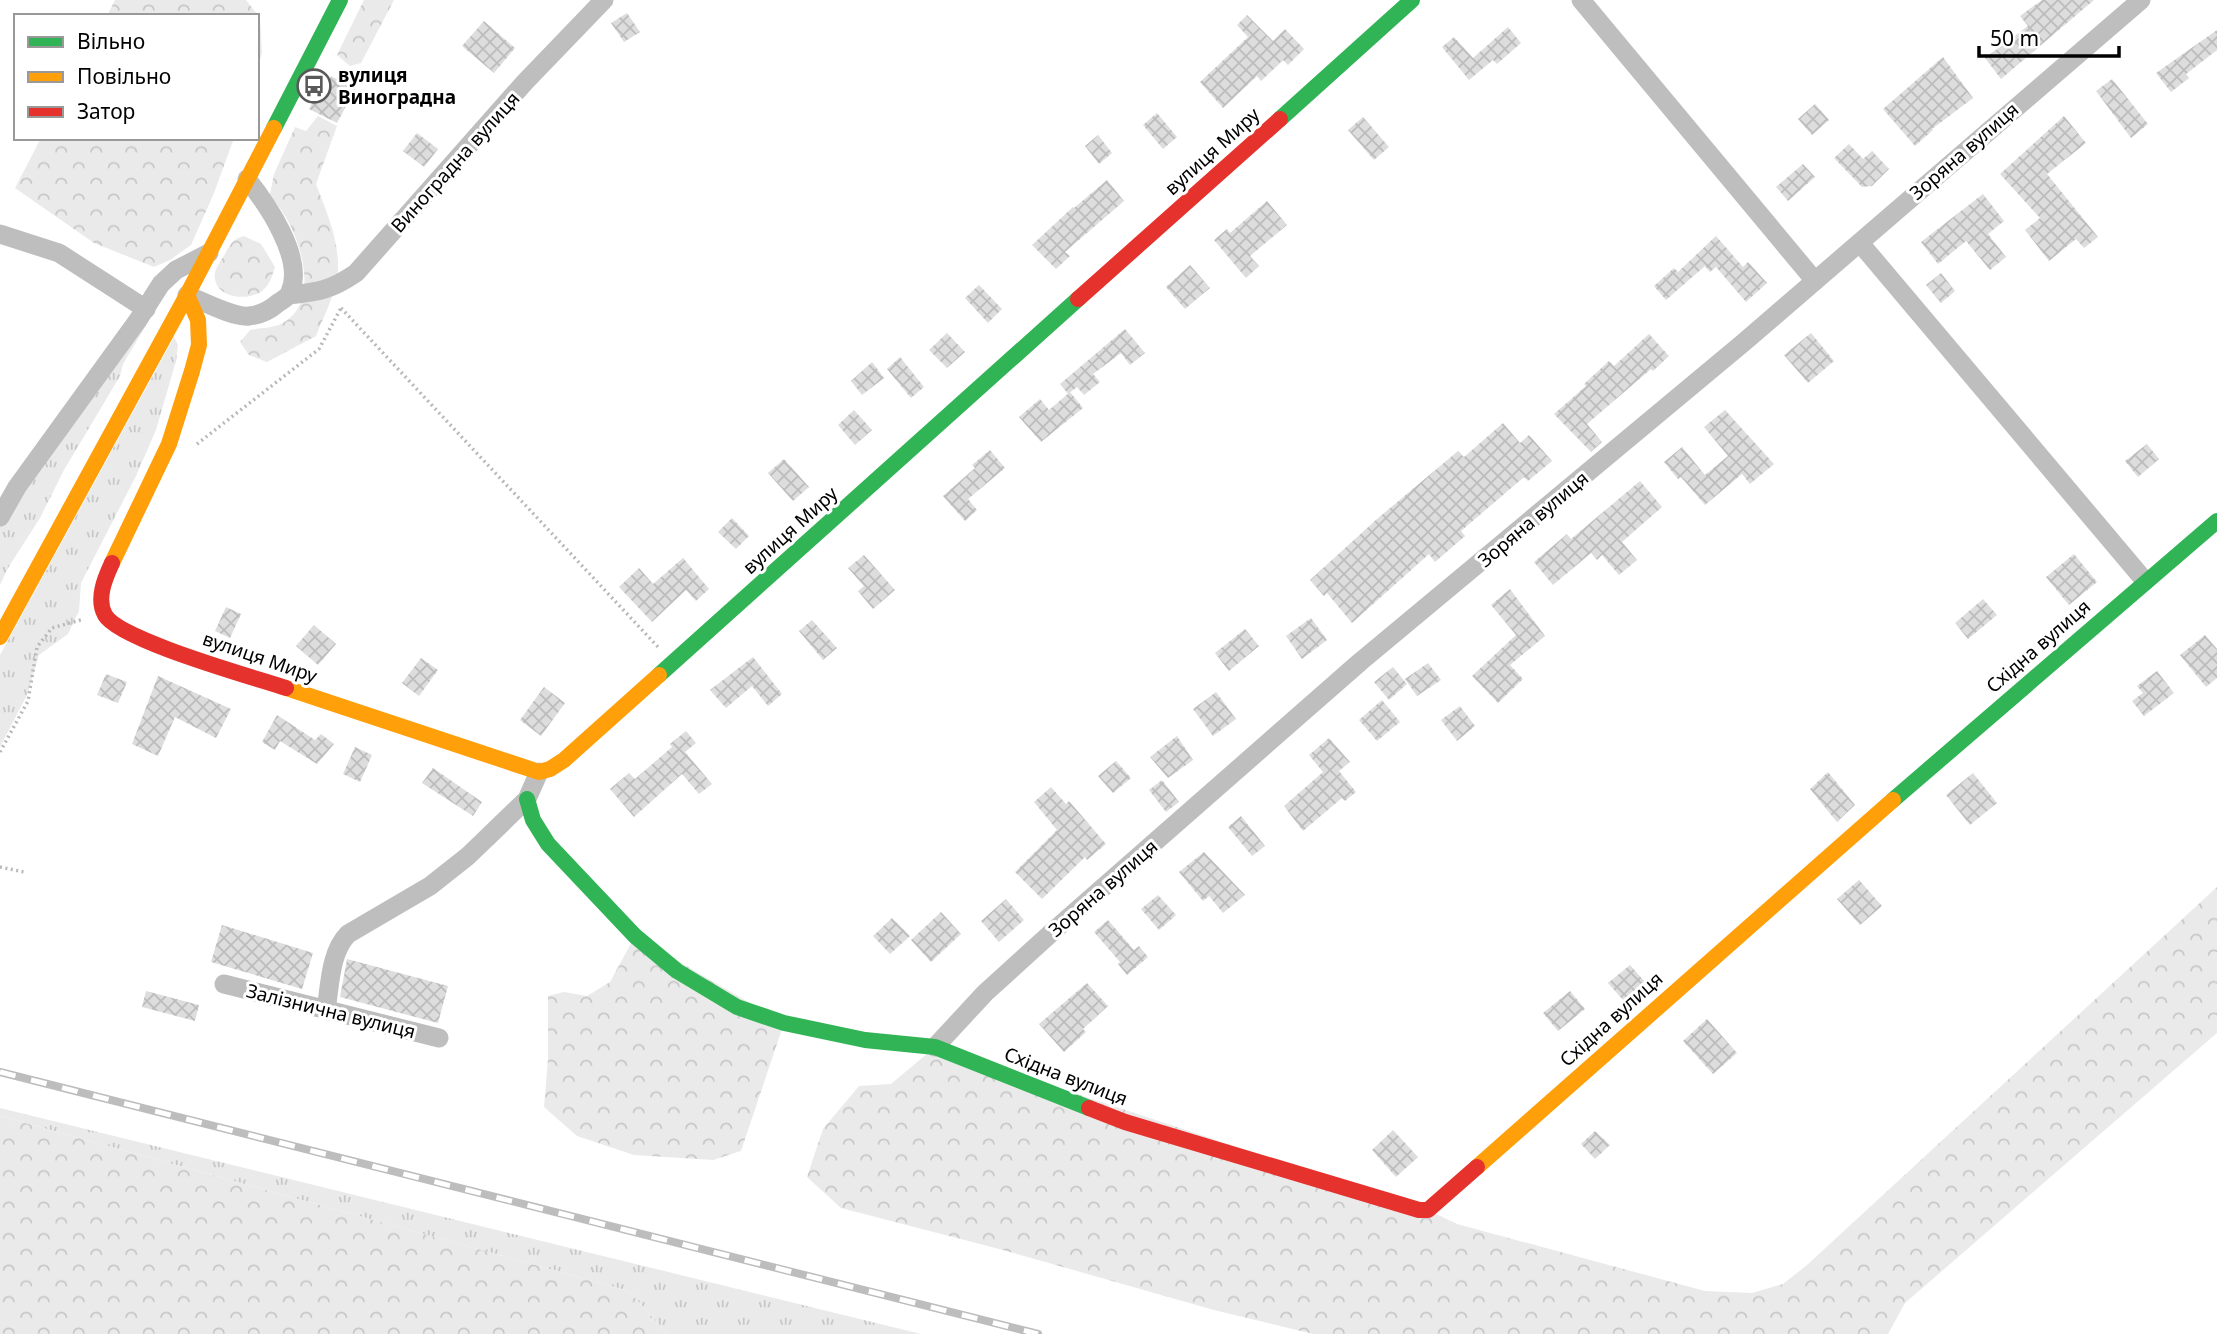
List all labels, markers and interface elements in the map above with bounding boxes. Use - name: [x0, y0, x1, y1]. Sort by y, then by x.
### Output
- legend: [14, 14, 259, 140]
- scale bar: [1979, 14, 2119, 58]
- text: 50 m: [1990, 24, 2039, 52]
- text: Вільно: [77, 27, 145, 55]
- text: Повільно: [77, 62, 171, 90]
- place label: вулиця Виноградна: [338, 62, 456, 110]
- bus stop icon: вулиця Виноградна: [295, 67, 333, 105]
- street label: Виноградна вулиця: [385, 86, 525, 238]
- street label: Зоряна вулиця: [1904, 96, 2024, 206]
- text: Затор: [77, 97, 135, 125]
- street label: вулиця Миру: [1159, 101, 1265, 201]
- street label: Зоряна вулиця: [1472, 465, 1594, 573]
- street label: вулиця Миру: [737, 480, 843, 580]
- street label: Східна вулиця: [1980, 593, 2096, 699]
- street label: вулиця Миру: [199, 625, 321, 689]
- street label: Зоряна вулиця: [1043, 833, 1163, 943]
- street label: Східна вулиця: [1554, 966, 1668, 1072]
- street label: Залізнична вулиця: [244, 977, 418, 1045]
- street label: Східна вулиця: [1001, 1041, 1131, 1111]

